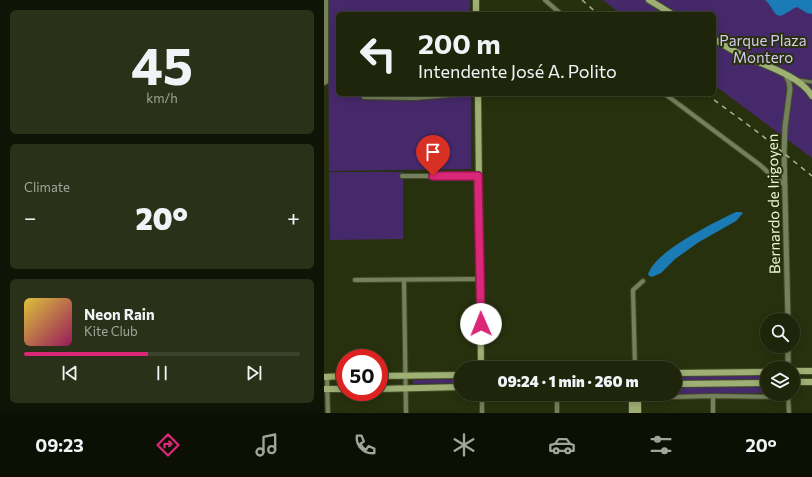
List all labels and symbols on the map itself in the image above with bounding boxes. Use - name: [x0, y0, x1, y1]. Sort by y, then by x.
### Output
- park label: Parque Plaza Montero: [719, 31, 807, 66]
- street label: Bernardo de Irigoyen: [763, 134, 783, 274]
- pin: [416, 135, 450, 176]
- position arrow: [460, 303, 502, 345]
- speed limit sign: 50: [336, 349, 388, 401]

